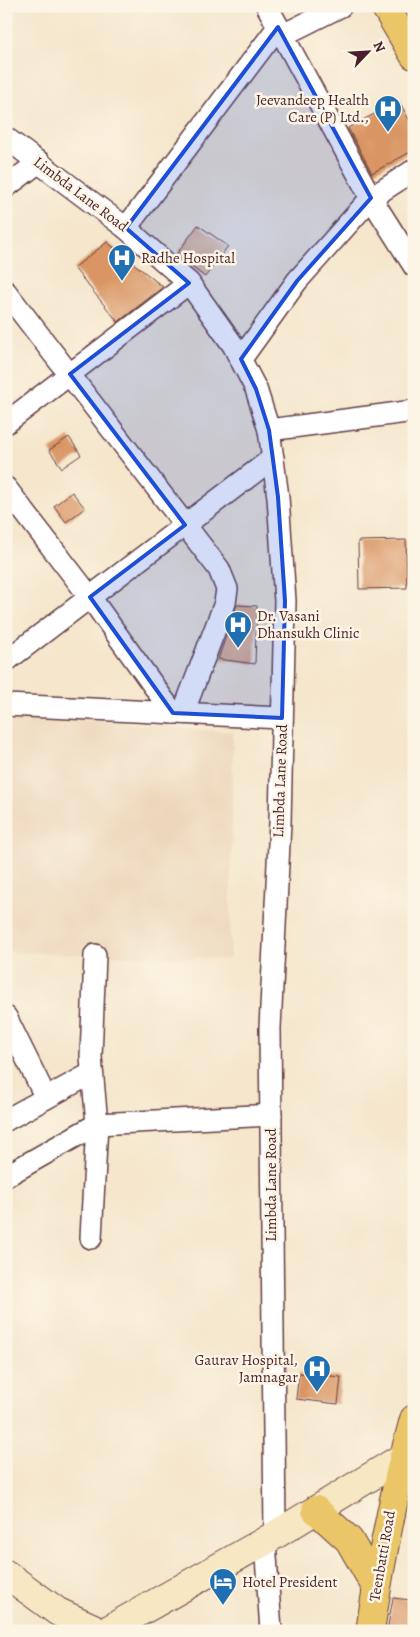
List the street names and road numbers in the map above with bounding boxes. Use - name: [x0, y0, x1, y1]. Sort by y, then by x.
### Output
- street label: Limbda Lane Road: [30, 152, 133, 237]
- street label: Limbda Lane Road: [268, 723, 292, 838]
- street label: Limbda Lane Road: [261, 1127, 281, 1242]
- street label: Teenbatti Road: [364, 1508, 400, 1603]

